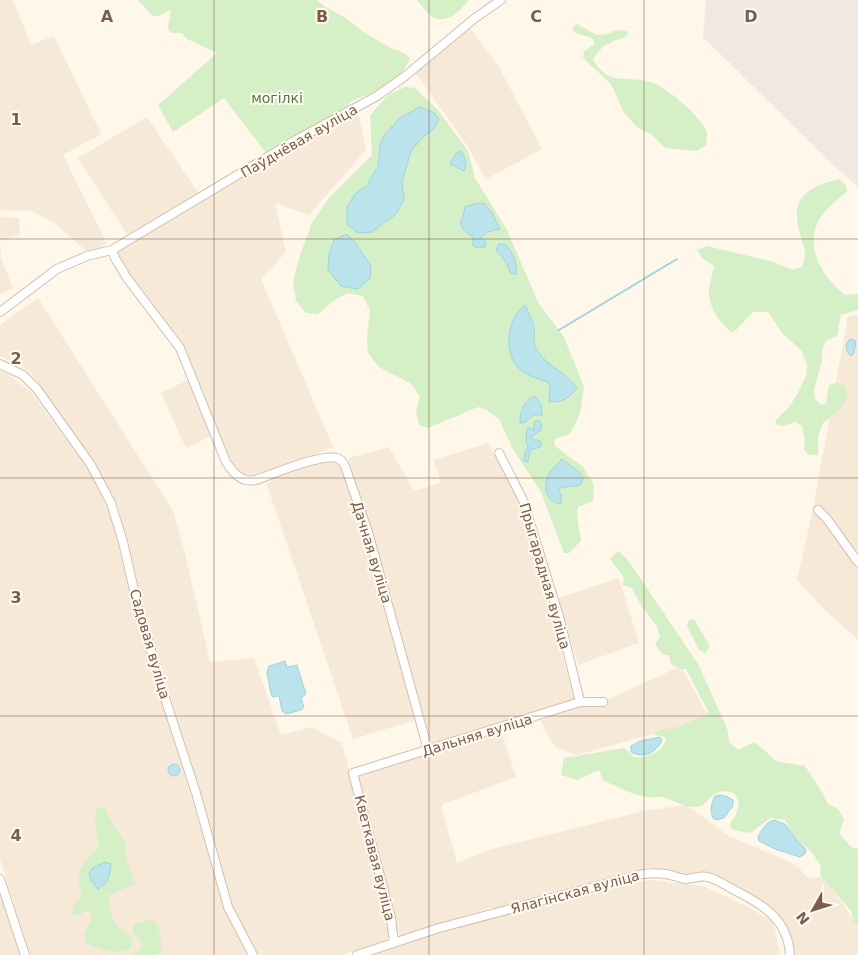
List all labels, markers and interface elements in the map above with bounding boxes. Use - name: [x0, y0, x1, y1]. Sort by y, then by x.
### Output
- text: A: [101, 7, 114, 26]
- text: B: [316, 7, 328, 26]
- text: C: [530, 7, 542, 26]
- text: D: [744, 7, 758, 26]
- park label: могілкі: [251, 90, 303, 106]
- street label: Паўднёвая вуліца: [238, 101, 360, 181]
- text: 1: [10, 110, 22, 129]
- text: 2: [10, 349, 22, 368]
- street label: Дачная вуліца: [349, 499, 395, 605]
- street label: Прыгарадная вуліца: [516, 501, 574, 651]
- street label: Садовая вуліца: [127, 587, 173, 701]
- text: 3: [10, 588, 22, 607]
- street label: Дальняя вуліца: [420, 711, 534, 759]
- street label: Кветкавая вуліца: [352, 793, 398, 923]
- text: 4: [10, 826, 22, 845]
- street label: Ялагінская вуліца: [509, 867, 641, 917]
- north arrow: [788, 885, 838, 935]
- text: N: [793, 909, 813, 928]

